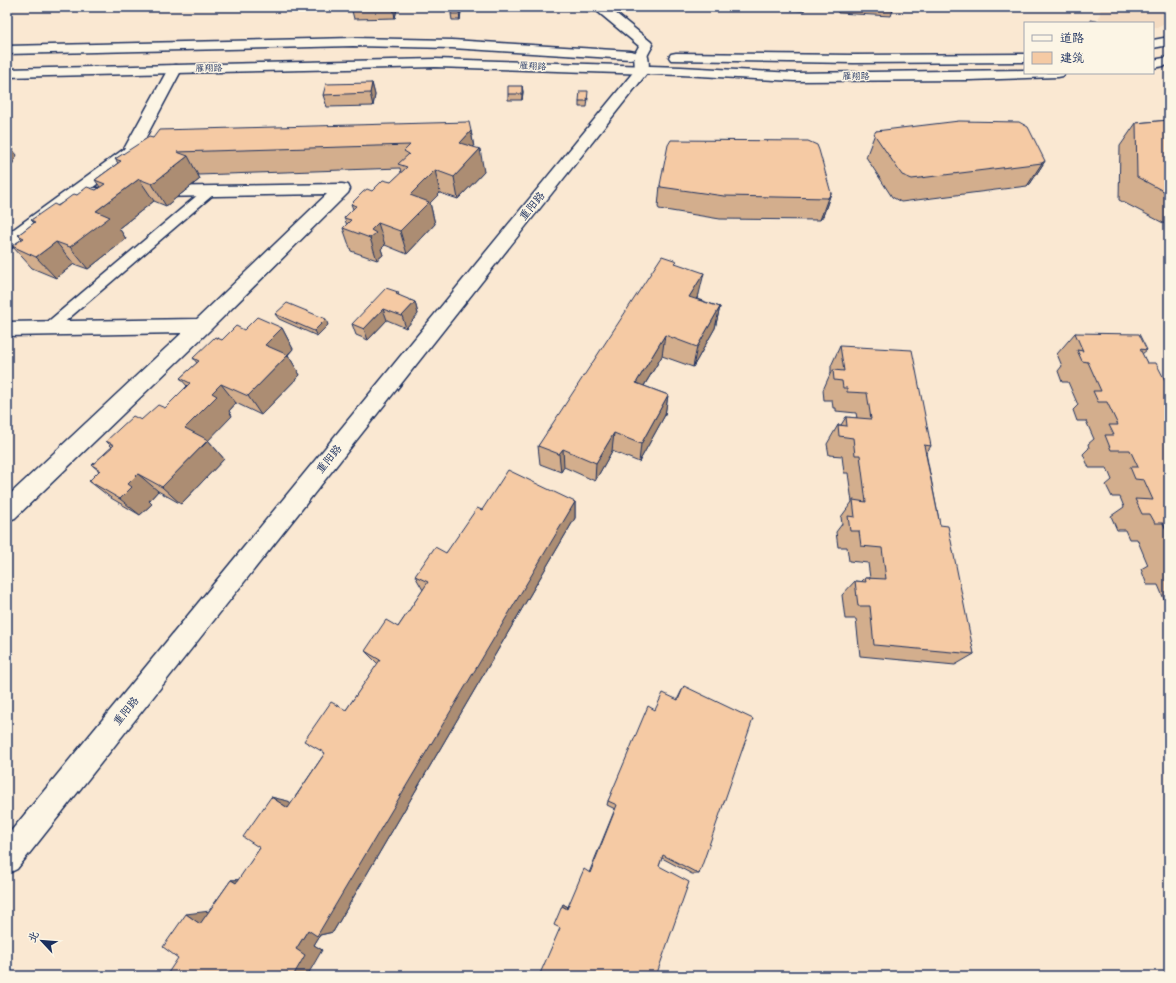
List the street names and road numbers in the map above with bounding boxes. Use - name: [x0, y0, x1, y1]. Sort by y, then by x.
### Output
- street label: 雁翔路: [519, 59, 547, 73]
- street label: 雁翔路: [195, 62, 223, 74]
- street label: 雁翔路: [842, 70, 870, 82]
- street label: 重阳路: [516, 188, 548, 224]
- street label: 重阳路: [313, 441, 345, 477]
- street label: 重阳路: [110, 693, 142, 729]

